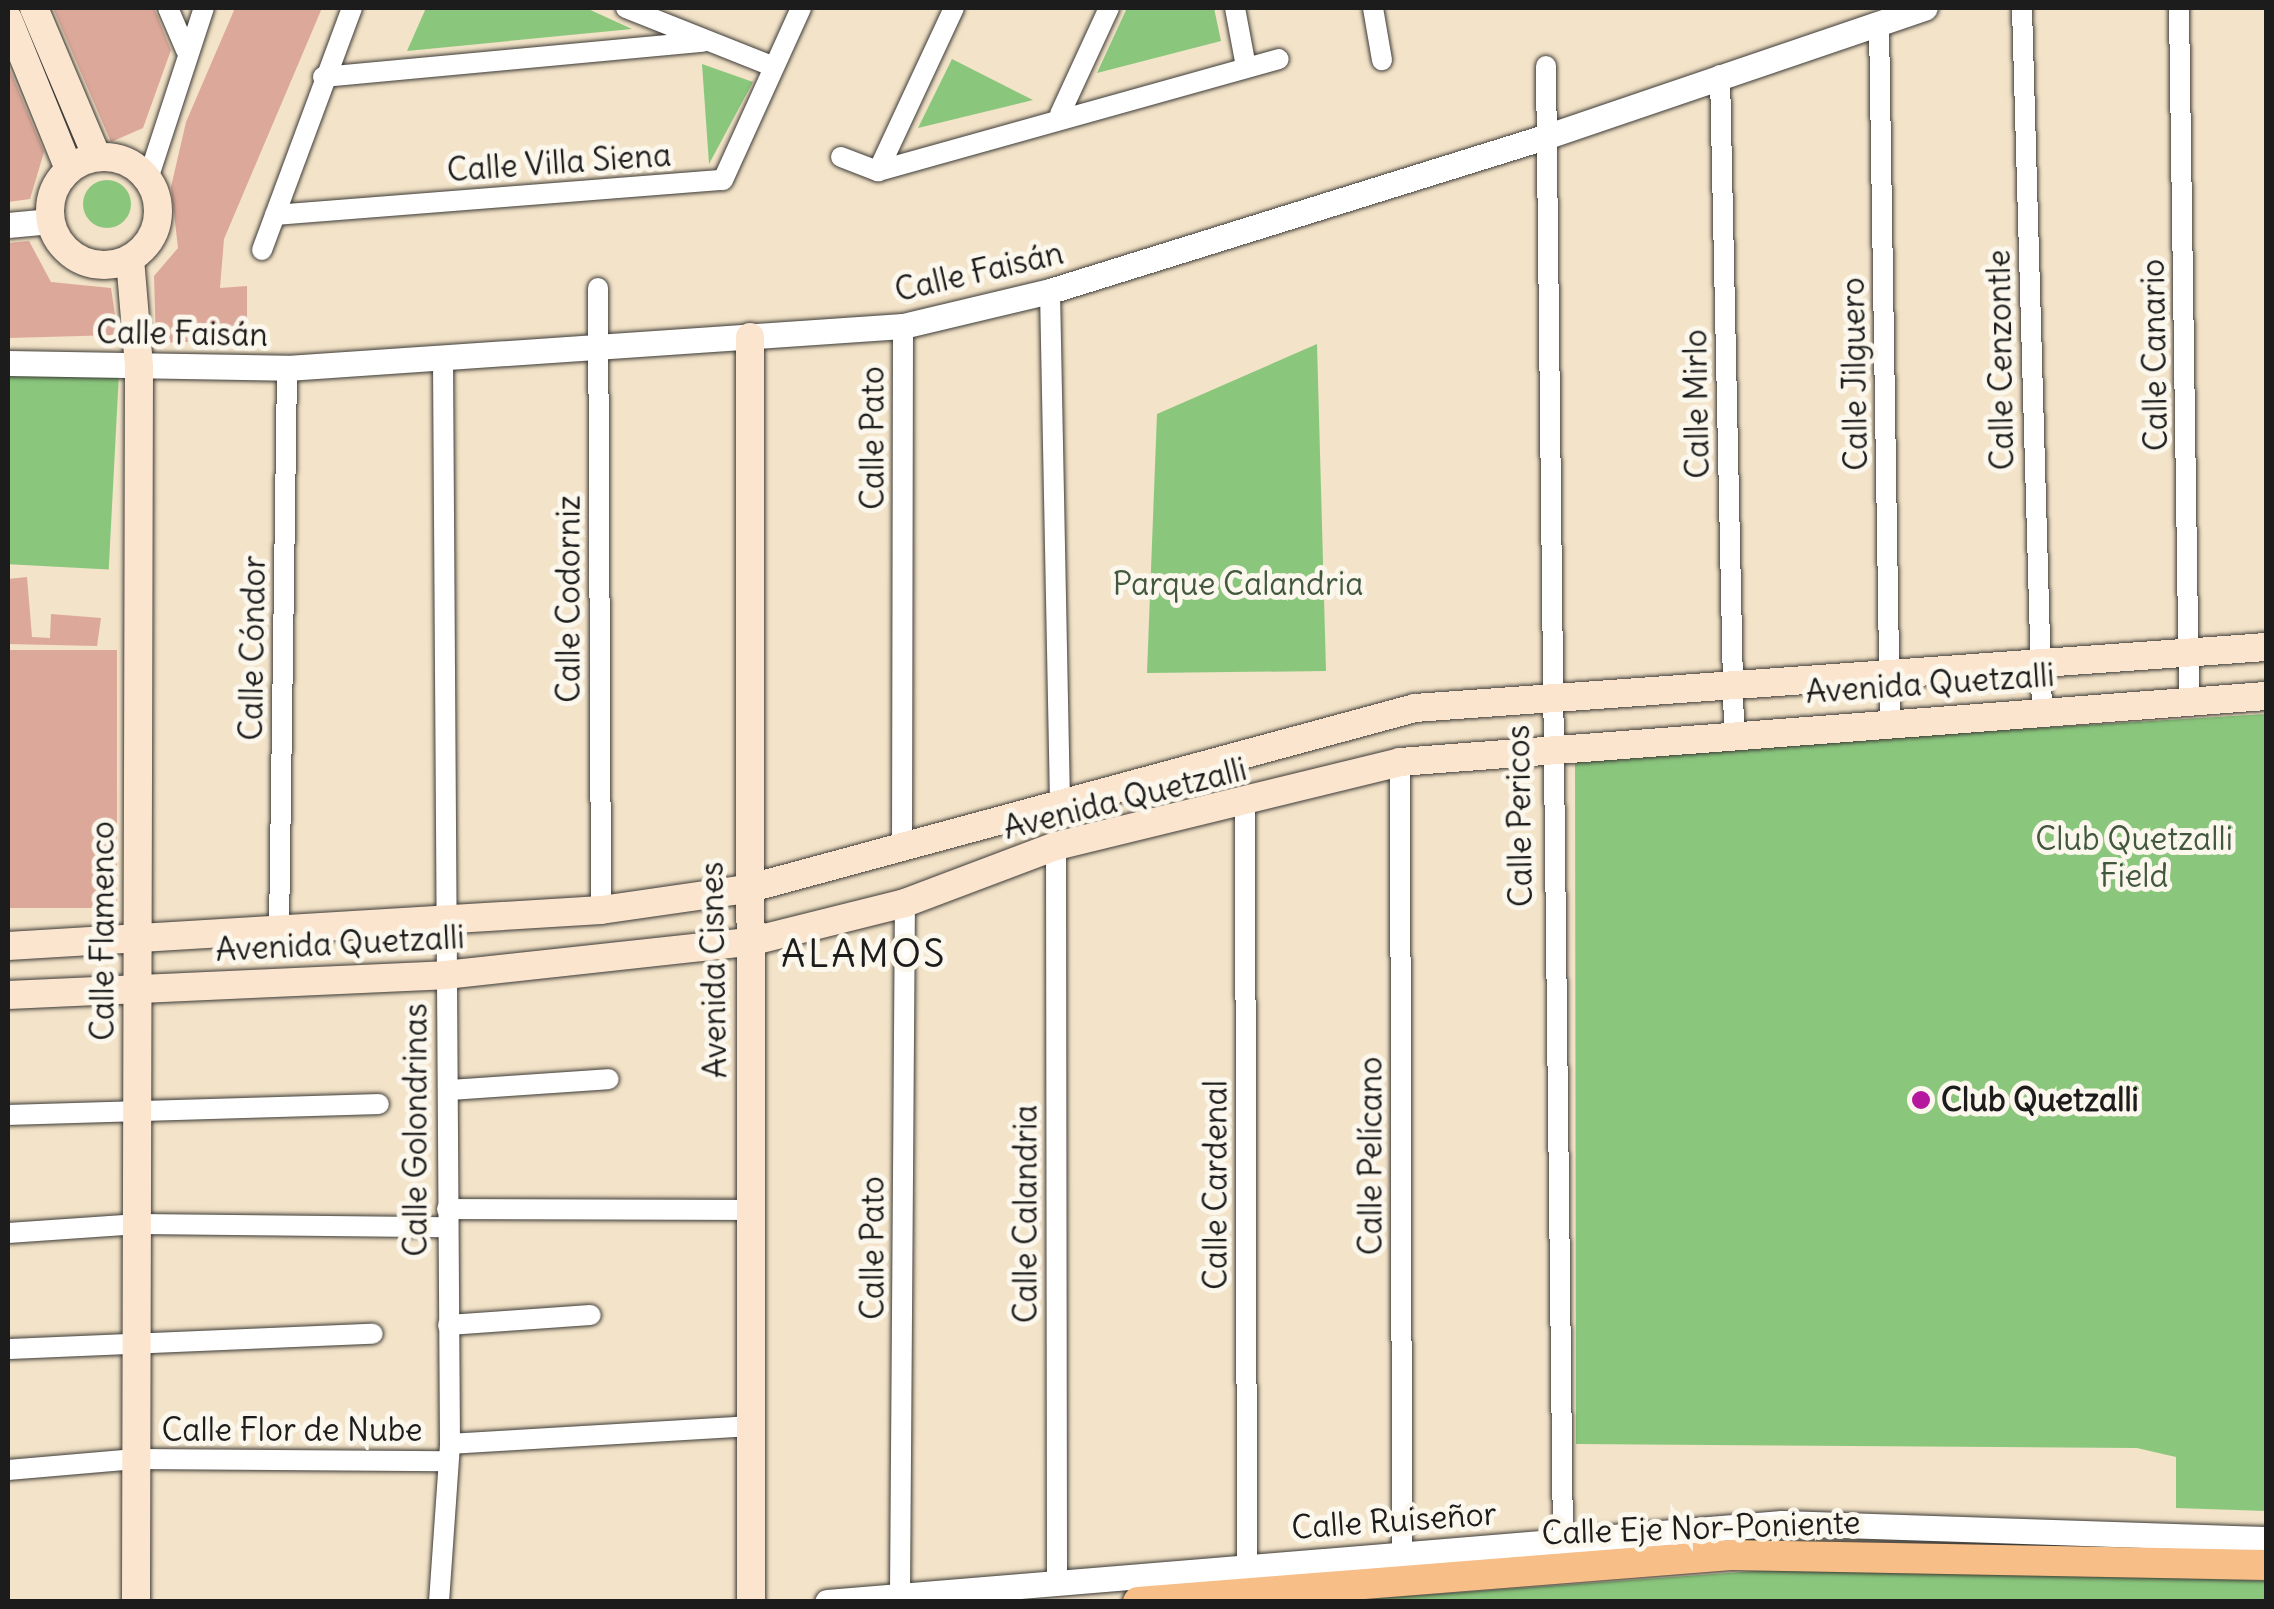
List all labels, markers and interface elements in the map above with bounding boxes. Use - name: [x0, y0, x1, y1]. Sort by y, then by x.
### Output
- street label: Calle Villa Siena: [446, 136, 672, 190]
- street label: Calle Faisán: [891, 234, 1067, 310]
- street label: Calle Cenzontle: [1980, 249, 2022, 471]
- street label: Calle Canario: [2134, 259, 2176, 451]
- street label: Calle Jilguero: [1834, 277, 1876, 471]
- street label: Calle Faisán: [96, 313, 268, 355]
- street label: Calle Mirlo: [1676, 329, 1718, 479]
- street label: Calle Pato: [854, 366, 892, 510]
- street label: Calle Codorniz: [550, 495, 588, 703]
- street label: Calle Cóndor: [232, 555, 274, 741]
- park label: Parque Calandria: [1113, 565, 1363, 603]
- street label: Avenida Quetzalli: [1804, 656, 2056, 712]
- street label: Calle Pericos: [1499, 725, 1541, 907]
- street label: Avenida Quetzalli: [1000, 750, 1250, 848]
- street label: Calle Flamenco: [84, 821, 122, 1041]
- park label: Club Quetzalli Field: [2035, 821, 2233, 896]
- street label: Avenida Cisnes: [693, 861, 735, 1079]
- street label: Avenida Quetzalli: [215, 918, 465, 970]
- district label: ALAMOS: [781, 931, 947, 977]
- street label: Calle Golondrinas: [397, 1003, 435, 1257]
- street label: Calle Pelícano: [1352, 1057, 1390, 1255]
- street label: Calle Cardenal: [1197, 1080, 1235, 1290]
- place label: Club Quetzalli: [1941, 1081, 2139, 1119]
- marker: Club Quetzalli: [1910, 1089, 1932, 1111]
- street label: Calle Calandria: [1007, 1105, 1045, 1323]
- street label: Calle Pato: [854, 1176, 892, 1320]
- street label: Calle Flor de Nube: [161, 1411, 423, 1449]
- street label: Calle Ruiseñor: [1290, 1495, 1498, 1547]
- street label: Calle Eje Nor-Poniente: [1541, 1503, 1861, 1553]

